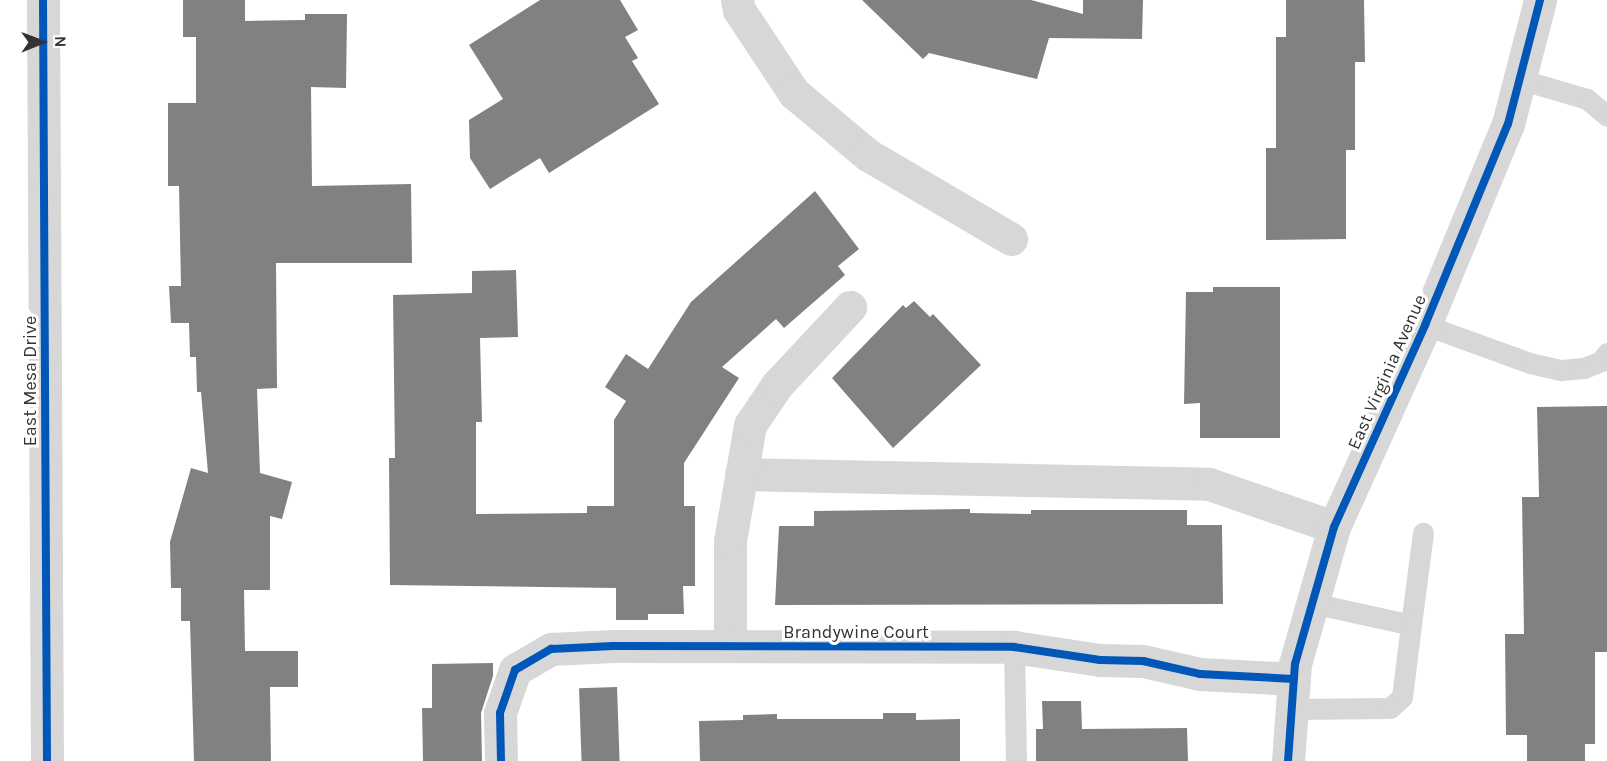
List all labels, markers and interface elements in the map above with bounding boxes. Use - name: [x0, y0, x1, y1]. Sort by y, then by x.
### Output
- north arrow: [12, 12, 72, 72]
- text: N: [51, 36, 70, 48]
- street label: East Virginia Avenue: [1343, 291, 1431, 453]
- street label: East Mesa Drive: [19, 316, 41, 446]
- street label: Brandywine Court: [783, 621, 929, 643]

